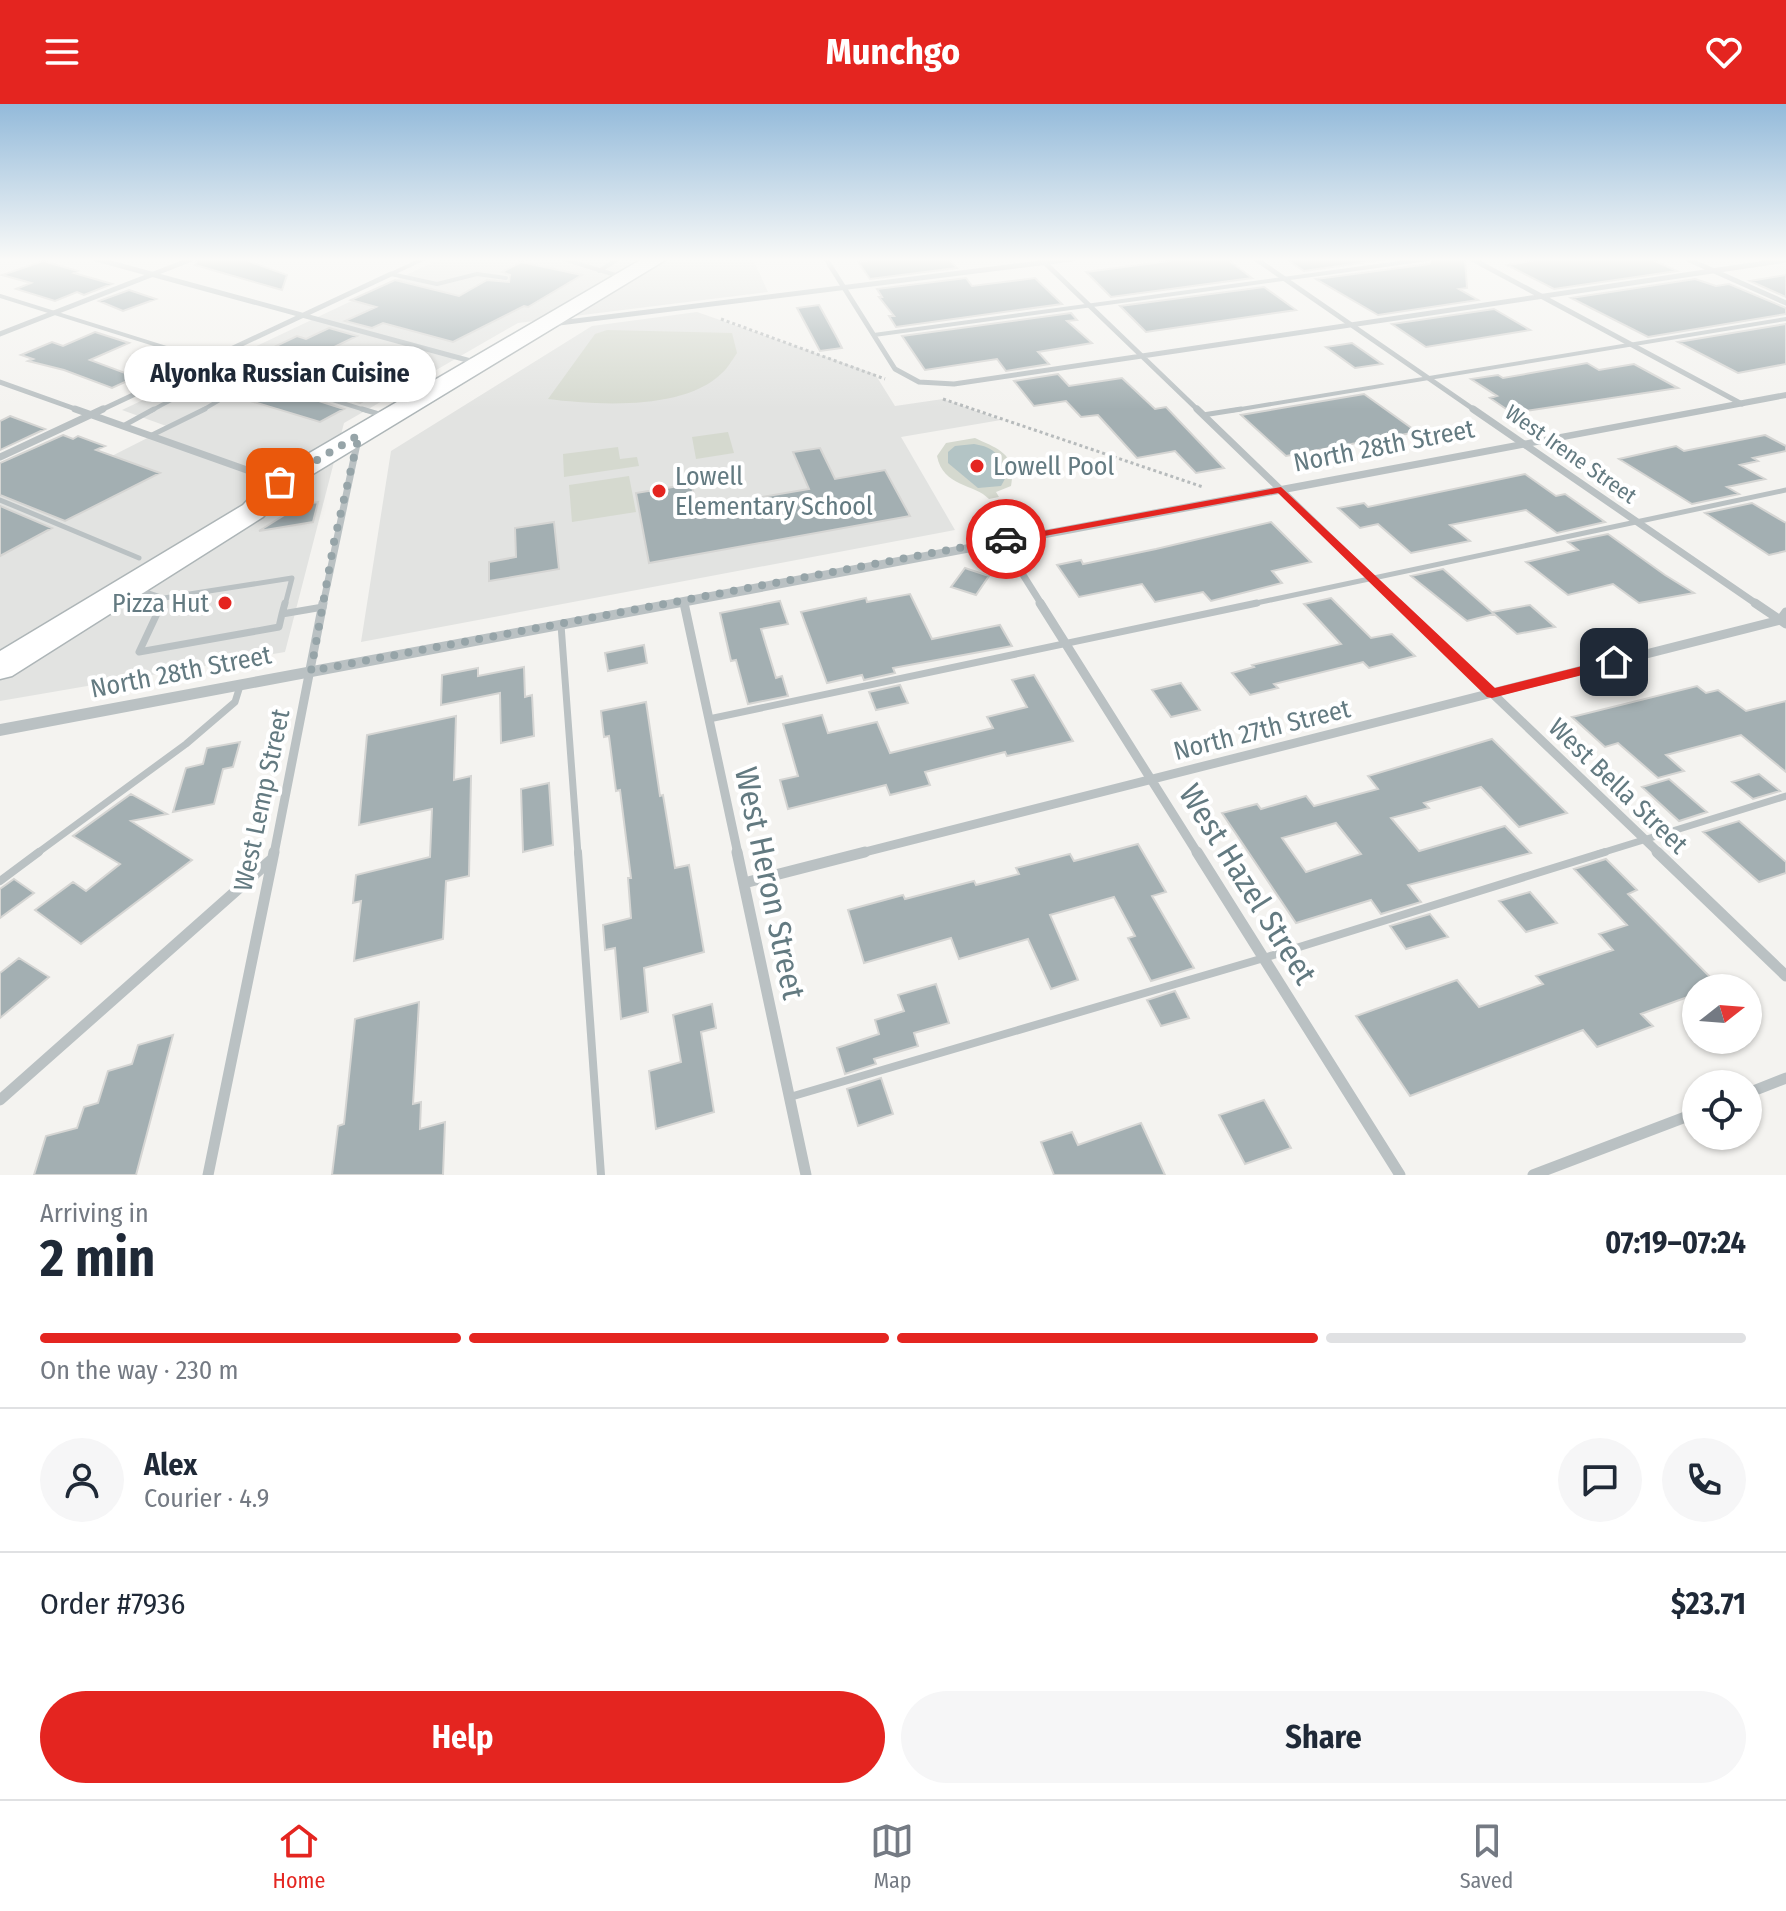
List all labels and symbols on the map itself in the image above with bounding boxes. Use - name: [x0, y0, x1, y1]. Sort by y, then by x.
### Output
- callout: Alyonka Russian Cuisine: [124, 346, 436, 402]
- street label: West Irene Street: [1500, 399, 1643, 510]
- street label: North 28th Street: [1291, 413, 1478, 479]
- pin: [246, 448, 314, 516]
- place label: Lowell Pool: [993, 451, 1115, 482]
- marker: Lowell Pool: [968, 457, 986, 475]
- place label: Lowell Elementary School: [675, 461, 873, 522]
- marker: Lowell Elementary School: [650, 482, 668, 500]
- courier: [966, 499, 1046, 579]
- place label: Pizza Hut: [112, 588, 209, 619]
- marker: Pizza Hut: [216, 594, 234, 612]
- pin: [1580, 628, 1648, 696]
- street label: North 28th Street: [88, 639, 275, 705]
- street label: North 27th Street: [1170, 693, 1354, 767]
- street label: West Lemp Street: [228, 706, 297, 894]
- street label: West Bella Street: [1542, 712, 1694, 860]
- street label: West Heron Street: [727, 763, 813, 1003]
- street label: West Hazel Street: [1171, 777, 1325, 992]
- north arrow: [1682, 974, 1762, 1054]

